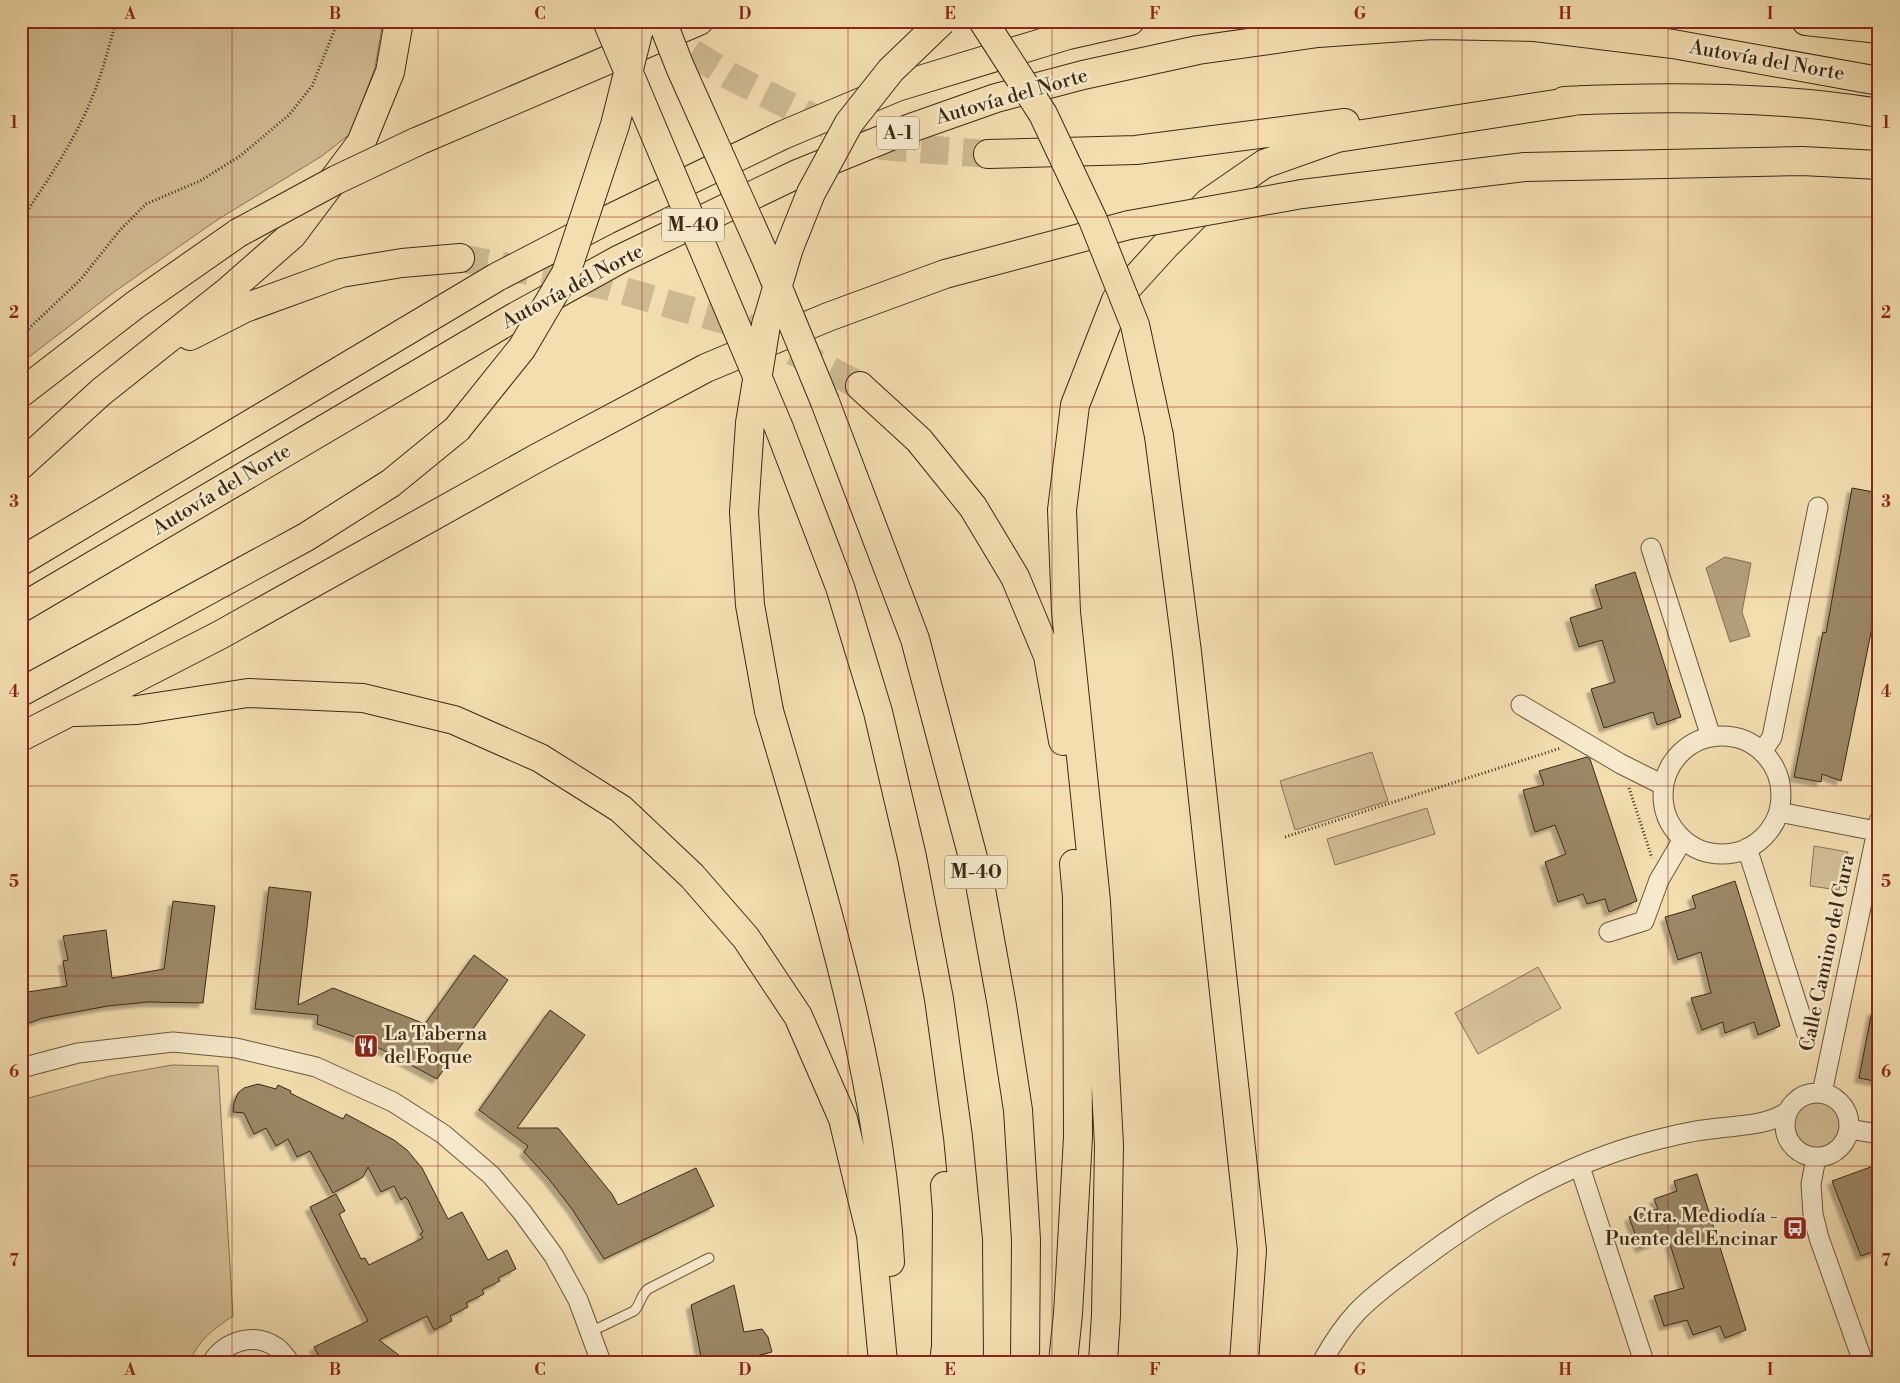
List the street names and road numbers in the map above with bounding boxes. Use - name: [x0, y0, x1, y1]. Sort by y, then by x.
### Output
- street label: Autovía del Norte: [1687, 35, 1847, 87]
- street label: Autovía del Norte: [932, 63, 1091, 131]
- road number: A-1: [877, 116, 919, 150]
- road number: M-40: [662, 208, 724, 242]
- street label: Autovía del Norte: [497, 239, 648, 335]
- street label: Autovía del Norte: [147, 439, 296, 542]
- street label: Calle Camino del Cura: [1795, 851, 1861, 1054]
- road number: M-40: [945, 856, 1007, 889]

